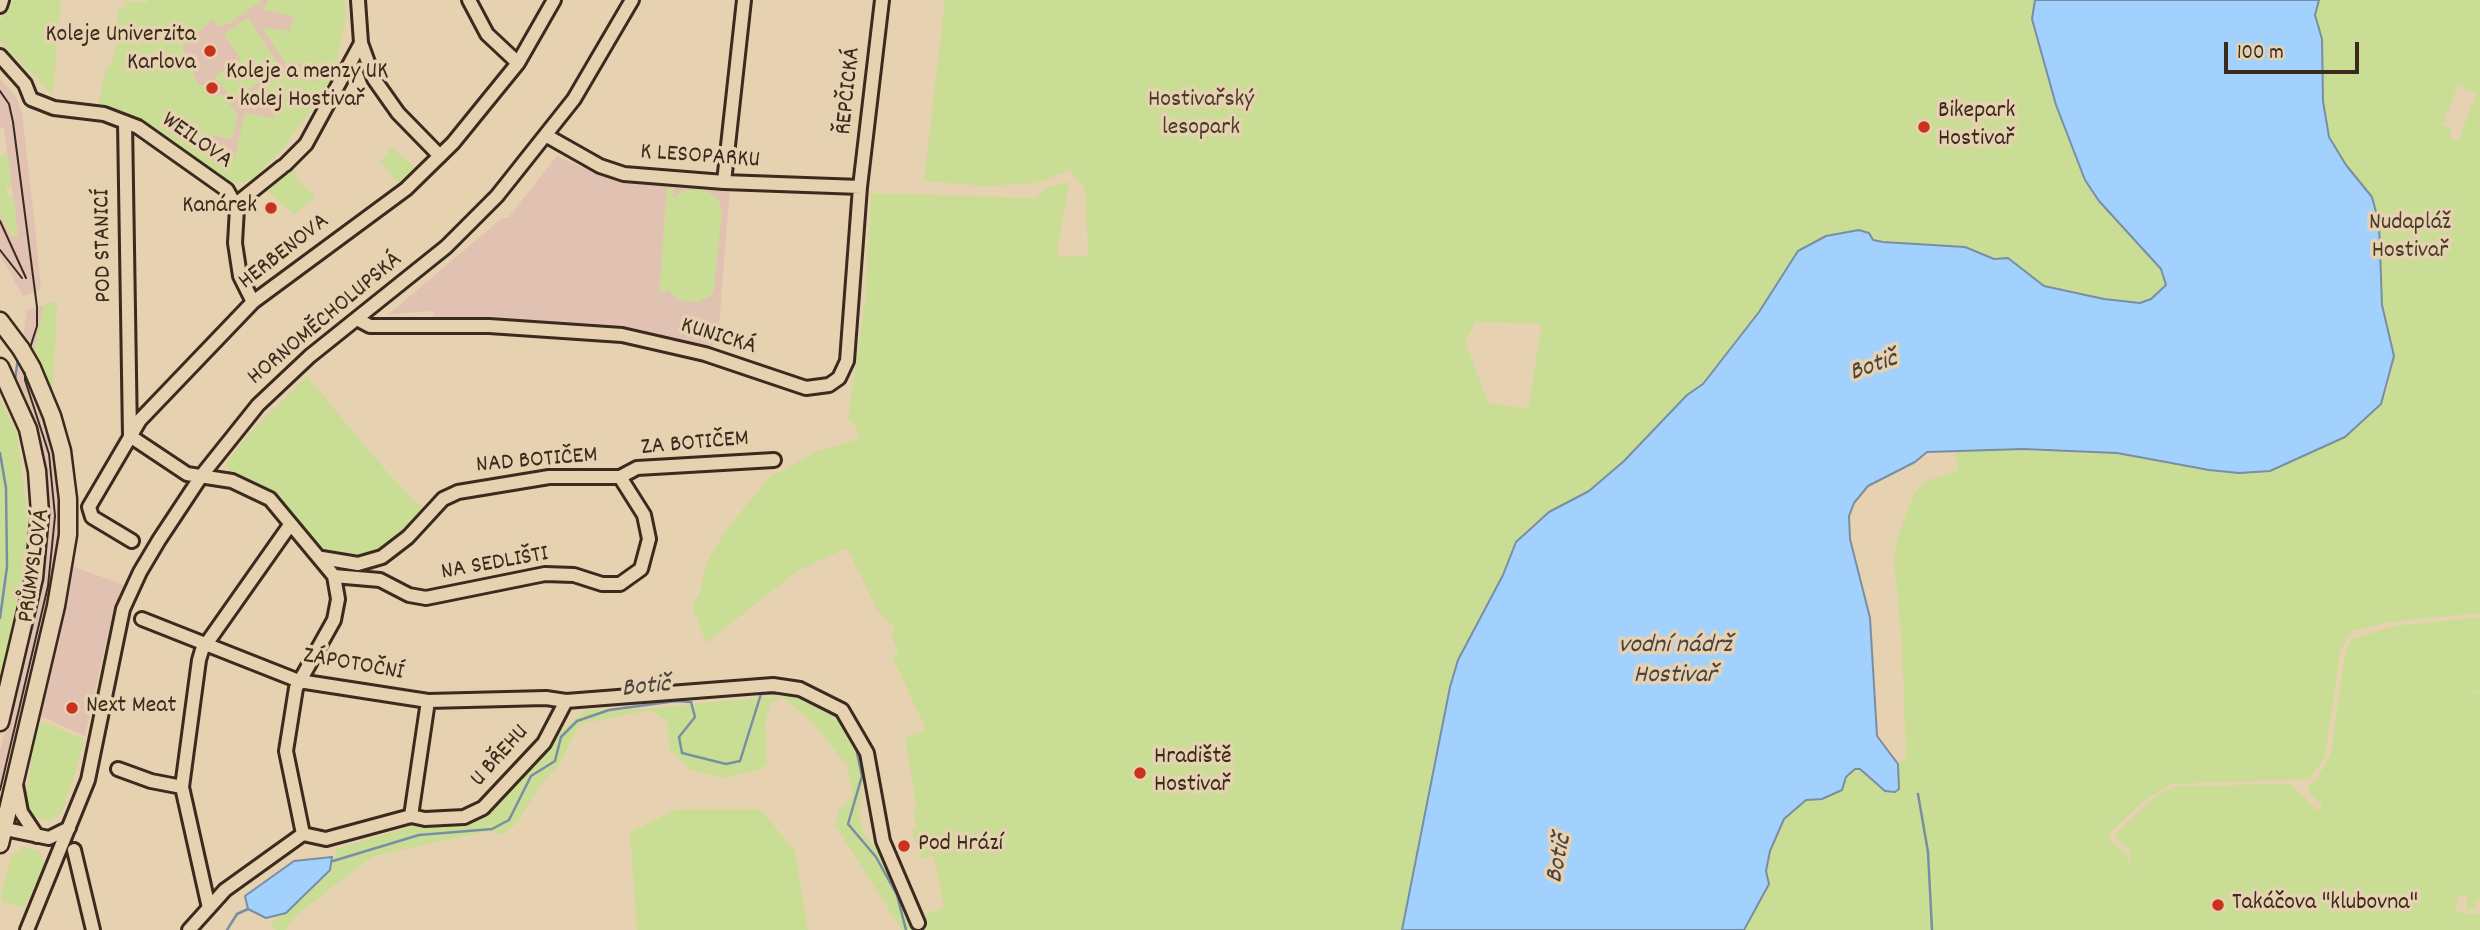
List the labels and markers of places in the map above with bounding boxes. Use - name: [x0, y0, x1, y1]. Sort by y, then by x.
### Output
- place label: Koleje Univerzita Karlova: [45, 23, 196, 79]
- marker: Koleje Univerzita Karlova: [202, 43, 218, 59]
- place label: Koleje a menzy UK - kolej Hostivař: [226, 60, 388, 116]
- marker: Koleje a menzy UK - kolej Hostivař: [204, 80, 220, 96]
- place label: Bikepark Hostivař: [1938, 99, 2015, 155]
- marker: Bikepark Hostivař: [1916, 119, 1932, 135]
- place label: Kanárek: [182, 194, 257, 222]
- marker: Kanárek: [263, 200, 279, 216]
- place label: Next Meat: [86, 694, 176, 722]
- marker: Next Meat: [64, 700, 80, 716]
- place label: Hradiště Hostivař: [1154, 745, 1232, 801]
- marker: Hradiště Hostivař: [1132, 765, 1148, 781]
- place label: Pod Hrází: [918, 832, 1003, 860]
- marker: Pod Hrází: [896, 838, 912, 854]
- place label: Takáčova "klubovna": [2232, 891, 2418, 919]
- marker: Takáčova "klubovna": [2210, 897, 2226, 913]

